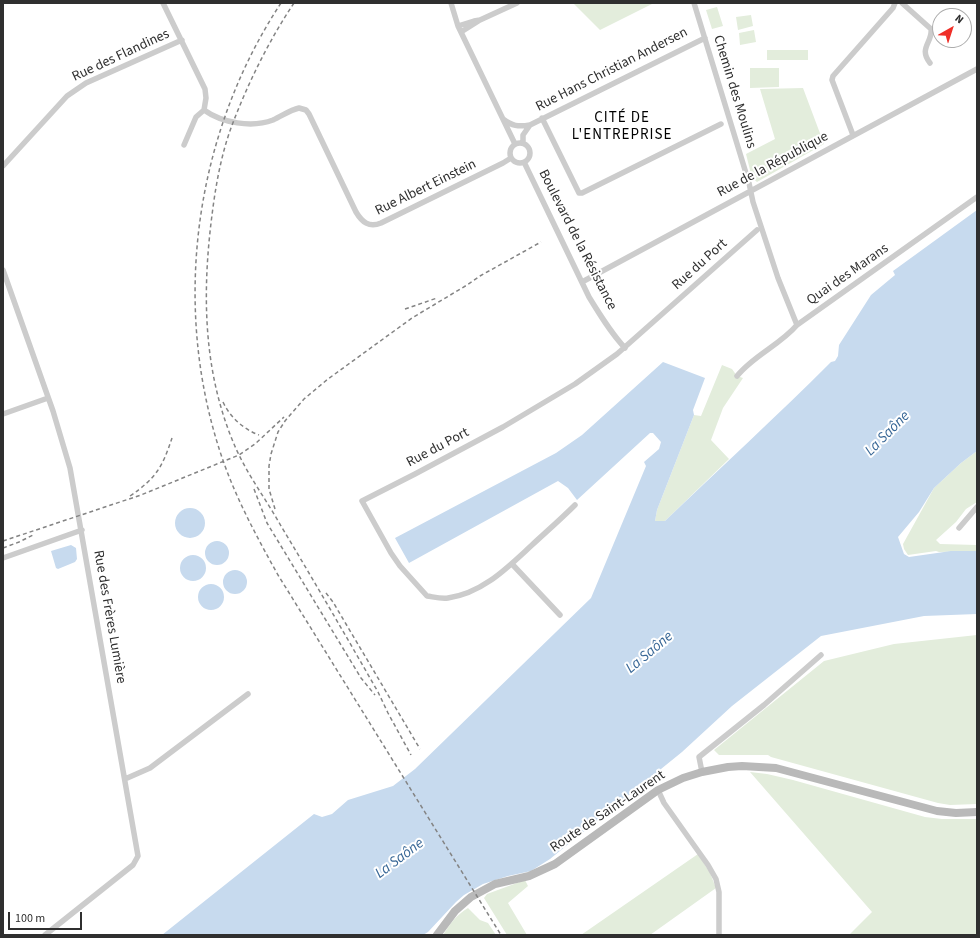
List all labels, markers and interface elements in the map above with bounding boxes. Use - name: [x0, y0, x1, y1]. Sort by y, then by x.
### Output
- north arrow: [932, 8, 972, 48]
- text: N: [952, 11, 967, 27]
- street label: Rue Hans Christian Andersen: [533, 24, 691, 116]
- street label: Rue des Flandines: [70, 26, 172, 86]
- street label: Chemin des Moulins: [709, 33, 759, 151]
- district label: CITÉ DE L'ENTREPRISE: [572, 110, 672, 145]
- street label: Rue de la République: [715, 129, 831, 201]
- street label: Rue Albert Einstein: [373, 156, 479, 220]
- street label: Boulevard de la Résistance: [534, 167, 620, 313]
- street label: Rue du Port: [669, 236, 731, 294]
- street label: Quai des Marans: [804, 241, 892, 309]
- water label: La Saône: [862, 408, 914, 460]
- street label: Rue du Port: [404, 425, 472, 471]
- street label: Rue des Frères Lumière: [89, 549, 129, 685]
- water label: La Saône: [623, 628, 677, 678]
- street label: Route de Saint-Laurent: [547, 767, 669, 857]
- water label: La Saône: [372, 835, 428, 883]
- scale bar: [10, 904, 84, 930]
- text: 100 m: [15, 910, 45, 927]

